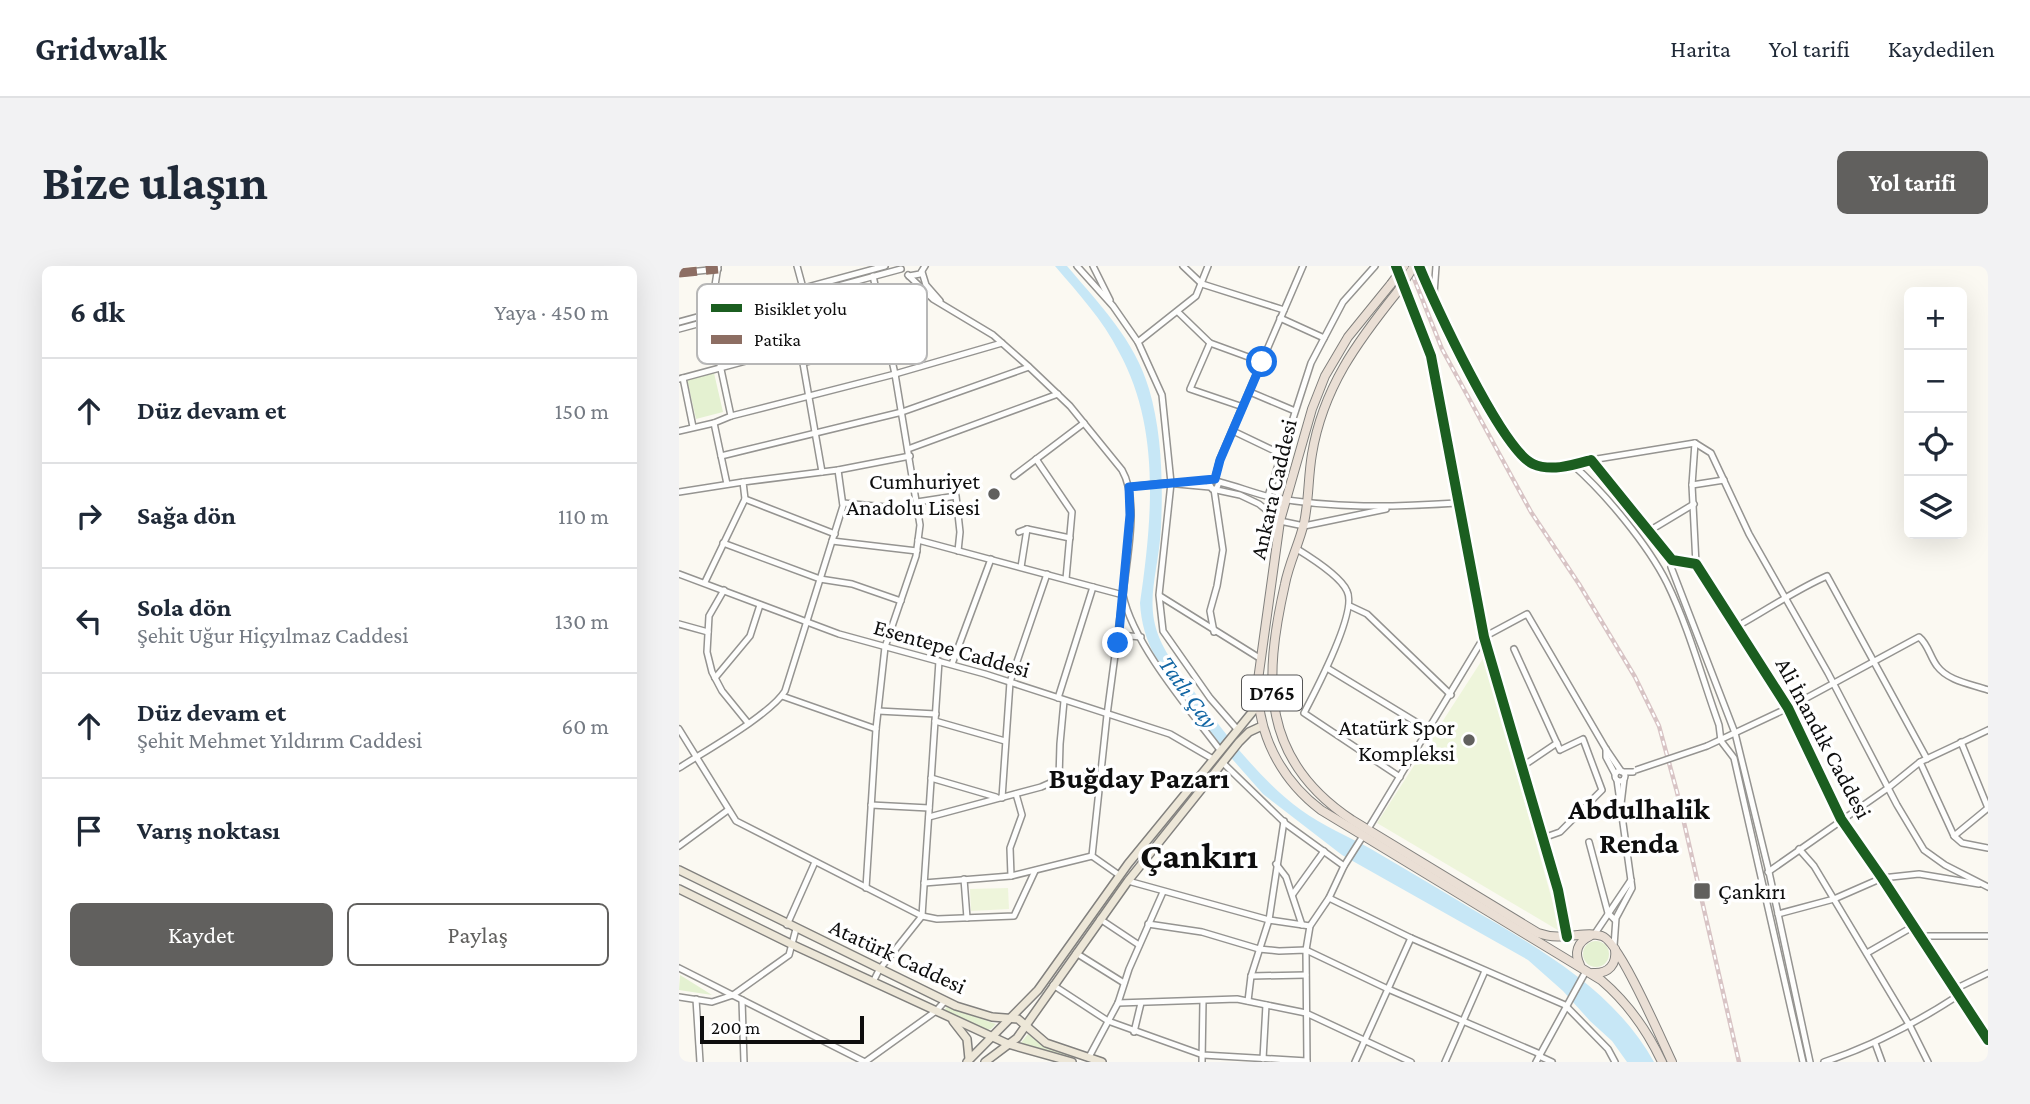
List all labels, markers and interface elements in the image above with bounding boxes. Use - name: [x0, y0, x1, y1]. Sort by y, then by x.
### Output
- text: Gridwalk: [35, 30, 167, 67]
- text: Harita: [1670, 35, 1731, 62]
- text: Yol tarifi: [1769, 35, 1850, 62]
- text: Kaydedilen: [1888, 35, 1995, 62]
- button: Yol tarifi: [1837, 151, 1988, 214]
- text: Bize ulaşın: [42, 155, 268, 210]
- legend: [697, 284, 927, 364]
- map controls: [1904, 287, 1967, 539]
- button: +: [1904, 287, 1967, 350]
- text: 6 dk: [70, 295, 125, 328]
- text: Bisiklet yolu: [754, 298, 847, 319]
- text: Yaya · 450 m: [494, 299, 609, 325]
- text: Patika: [754, 329, 801, 350]
- route start: [1246, 346, 1277, 377]
- button: −: [1904, 350, 1967, 413]
- icon: ahead: [70, 392, 108, 430]
- text: Düz devam et: [137, 396, 286, 425]
- text: 150 m: [555, 398, 609, 424]
- button: locate: [1904, 413, 1967, 476]
- street label: Ankara Caddesi: [1244, 416, 1302, 562]
- place label: Cumhuriyet Anadolu Lisesi: [846, 468, 980, 520]
- button: layers: [1904, 476, 1967, 539]
- marker: Cumhuriyet Anadolu Lisesi: [986, 486, 1002, 502]
- icon: right: [70, 497, 108, 535]
- text: Sağa dön: [137, 501, 236, 530]
- text: 110 m: [558, 503, 609, 529]
- text: Sola dön: [137, 593, 231, 622]
- icon: left: [70, 602, 108, 640]
- text: 130 m: [555, 608, 609, 634]
- street label: Esentepe Caddesi: [871, 613, 1033, 683]
- text: Şehit Uğur Hiçyılmaz Caddesi: [137, 622, 408, 648]
- route end: [1102, 627, 1133, 658]
- water label: Tatlı Çay: [1154, 651, 1224, 733]
- street label: Ali İnandık Caddesi: [1771, 653, 1877, 823]
- road number: D765: [1242, 676, 1302, 710]
- text: Düz devam et: [137, 698, 286, 727]
- icon: ahead: [70, 707, 108, 745]
- text: 60 m: [562, 713, 609, 739]
- place label: Atatürk Spor Kompleksi: [1338, 714, 1455, 766]
- text: Şehit Mehmet Yıldırım Caddesi: [137, 727, 422, 753]
- marker: Atatürk Spor Kompleksi: [1461, 732, 1477, 748]
- district label: Buğday Pazarı: [1049, 761, 1230, 794]
- district label: Abdulhalik Renda: [1567, 792, 1711, 859]
- icon: arrive: [70, 812, 108, 850]
- text: Varış noktası: [137, 816, 280, 845]
- district label: Çankırı: [1140, 835, 1258, 876]
- place label: Çankırı: [1718, 878, 1786, 904]
- marker: Çankırı: [1692, 881, 1712, 901]
- button: Kaydet: [70, 903, 333, 966]
- button: Paylaş: [347, 903, 609, 966]
- street label: Atatürk Caddesi: [826, 913, 970, 999]
- scale bar: [700, 1013, 865, 1045]
- text: 200 m: [711, 1017, 760, 1038]

